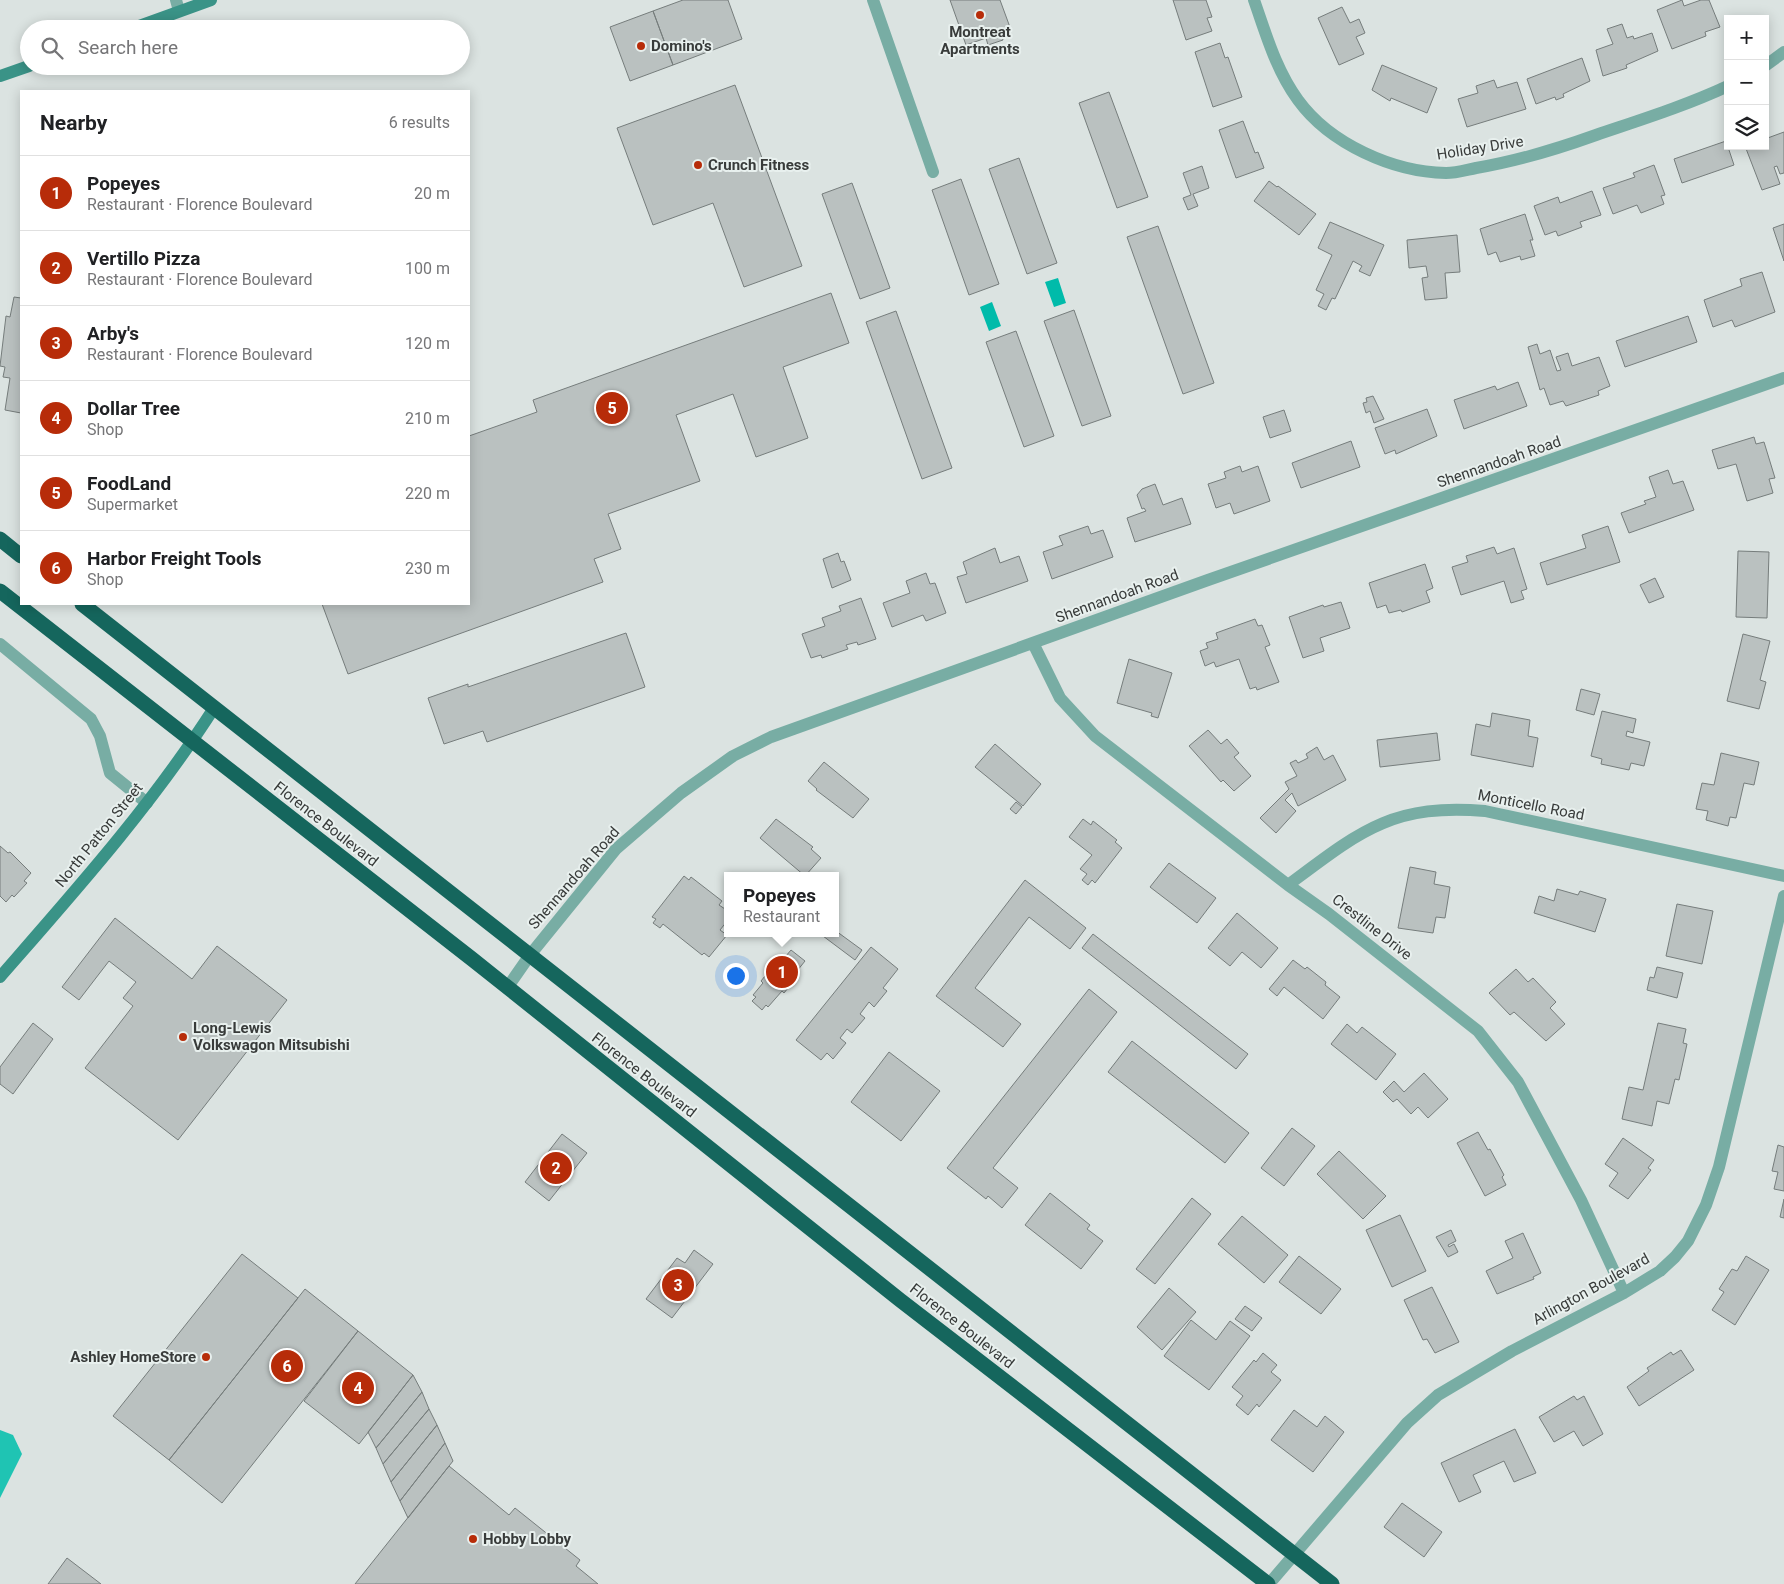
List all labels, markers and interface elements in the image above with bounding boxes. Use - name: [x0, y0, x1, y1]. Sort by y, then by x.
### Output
- marker: Montreat Apartments: [974, 9, 986, 21]
- map controls: [1724, 15, 1769, 150]
- button: +: [1724, 15, 1769, 60]
- search box: [20, 20, 470, 75]
- place label: Montreat Apartments: [940, 23, 1020, 58]
- icon: search: [38, 34, 66, 62]
- text: Search here: [78, 36, 178, 59]
- place label: Domino's: [651, 37, 712, 55]
- marker: Domino's: [635, 40, 647, 52]
- button: −: [1724, 60, 1769, 105]
- button: layers: [1724, 105, 1769, 150]
- text: Nearby: [40, 111, 107, 135]
- text: 6 results: [389, 113, 450, 132]
- street label: Holiday Drive: [1435, 132, 1525, 164]
- place label: Crunch Fitness: [708, 156, 810, 174]
- marker: Crunch Fitness: [692, 159, 704, 171]
- text: Popeyes: [87, 172, 160, 195]
- text: 1: [51, 184, 61, 203]
- text: 20 m: [414, 184, 450, 203]
- text: Restaurant · Florence Boulevard: [87, 195, 312, 214]
- text: Vertillo Pizza: [87, 247, 200, 270]
- text: 2: [51, 259, 61, 278]
- text: 100 m: [405, 259, 450, 278]
- text: Restaurant · Florence Boulevard: [87, 270, 312, 289]
- text: Arby's: [87, 322, 139, 345]
- text: 3: [51, 334, 61, 353]
- text: 120 m: [405, 334, 450, 353]
- text: Restaurant · Florence Boulevard: [87, 345, 312, 364]
- pin: 5: [596, 389, 628, 427]
- text: Dollar Tree: [87, 397, 180, 420]
- text: 4: [51, 409, 61, 428]
- text: 210 m: [405, 409, 450, 428]
- text: Shop: [87, 420, 123, 439]
- street label: Shennandoah Road: [1435, 432, 1563, 492]
- text: FoodLand: [87, 472, 171, 495]
- text: 5: [51, 484, 61, 503]
- text: 220 m: [405, 484, 450, 503]
- text: Supermarket: [87, 495, 178, 514]
- text: Harbor Freight Tools: [87, 547, 261, 570]
- text: 6: [51, 559, 61, 578]
- text: 230 m: [405, 559, 450, 578]
- street label: Shennandoah Road: [1053, 565, 1181, 627]
- text: Shop: [87, 570, 123, 589]
- street label: Florence Boulevard: [270, 778, 382, 870]
- street label: North Patton Street: [51, 779, 147, 891]
- street label: Monticello Road: [1476, 786, 1586, 824]
- street label: Shennandoah Road: [525, 823, 623, 933]
- popup: [724, 872, 839, 937]
- text: Popeyes: [743, 884, 816, 907]
- street label: Crestline Drive: [1329, 890, 1416, 964]
- text: Restaurant: [743, 907, 820, 926]
- pin: 1: [766, 953, 798, 991]
- your location: [723, 963, 749, 989]
- place label: Long-Lewis Volkswagon Mitsubishi: [193, 1019, 350, 1054]
- street label: Florence Boulevard: [588, 1029, 700, 1121]
- marker: Long-Lewis Volkswagon Mitsubishi: [177, 1031, 189, 1043]
- pin: 2: [540, 1149, 572, 1187]
- street label: Arlington Boulevard: [1530, 1249, 1652, 1329]
- pin: 3: [662, 1266, 694, 1304]
- street label: Florence Boulevard: [906, 1280, 1018, 1372]
- pin: 6: [271, 1347, 303, 1385]
- place label: Ashley HomeStore: [70, 1348, 196, 1366]
- marker: Ashley HomeStore: [200, 1351, 212, 1363]
- pin: 4: [342, 1369, 374, 1407]
- place label: Hobby Lobby: [483, 1530, 572, 1548]
- marker: Hobby Lobby: [467, 1533, 479, 1545]

